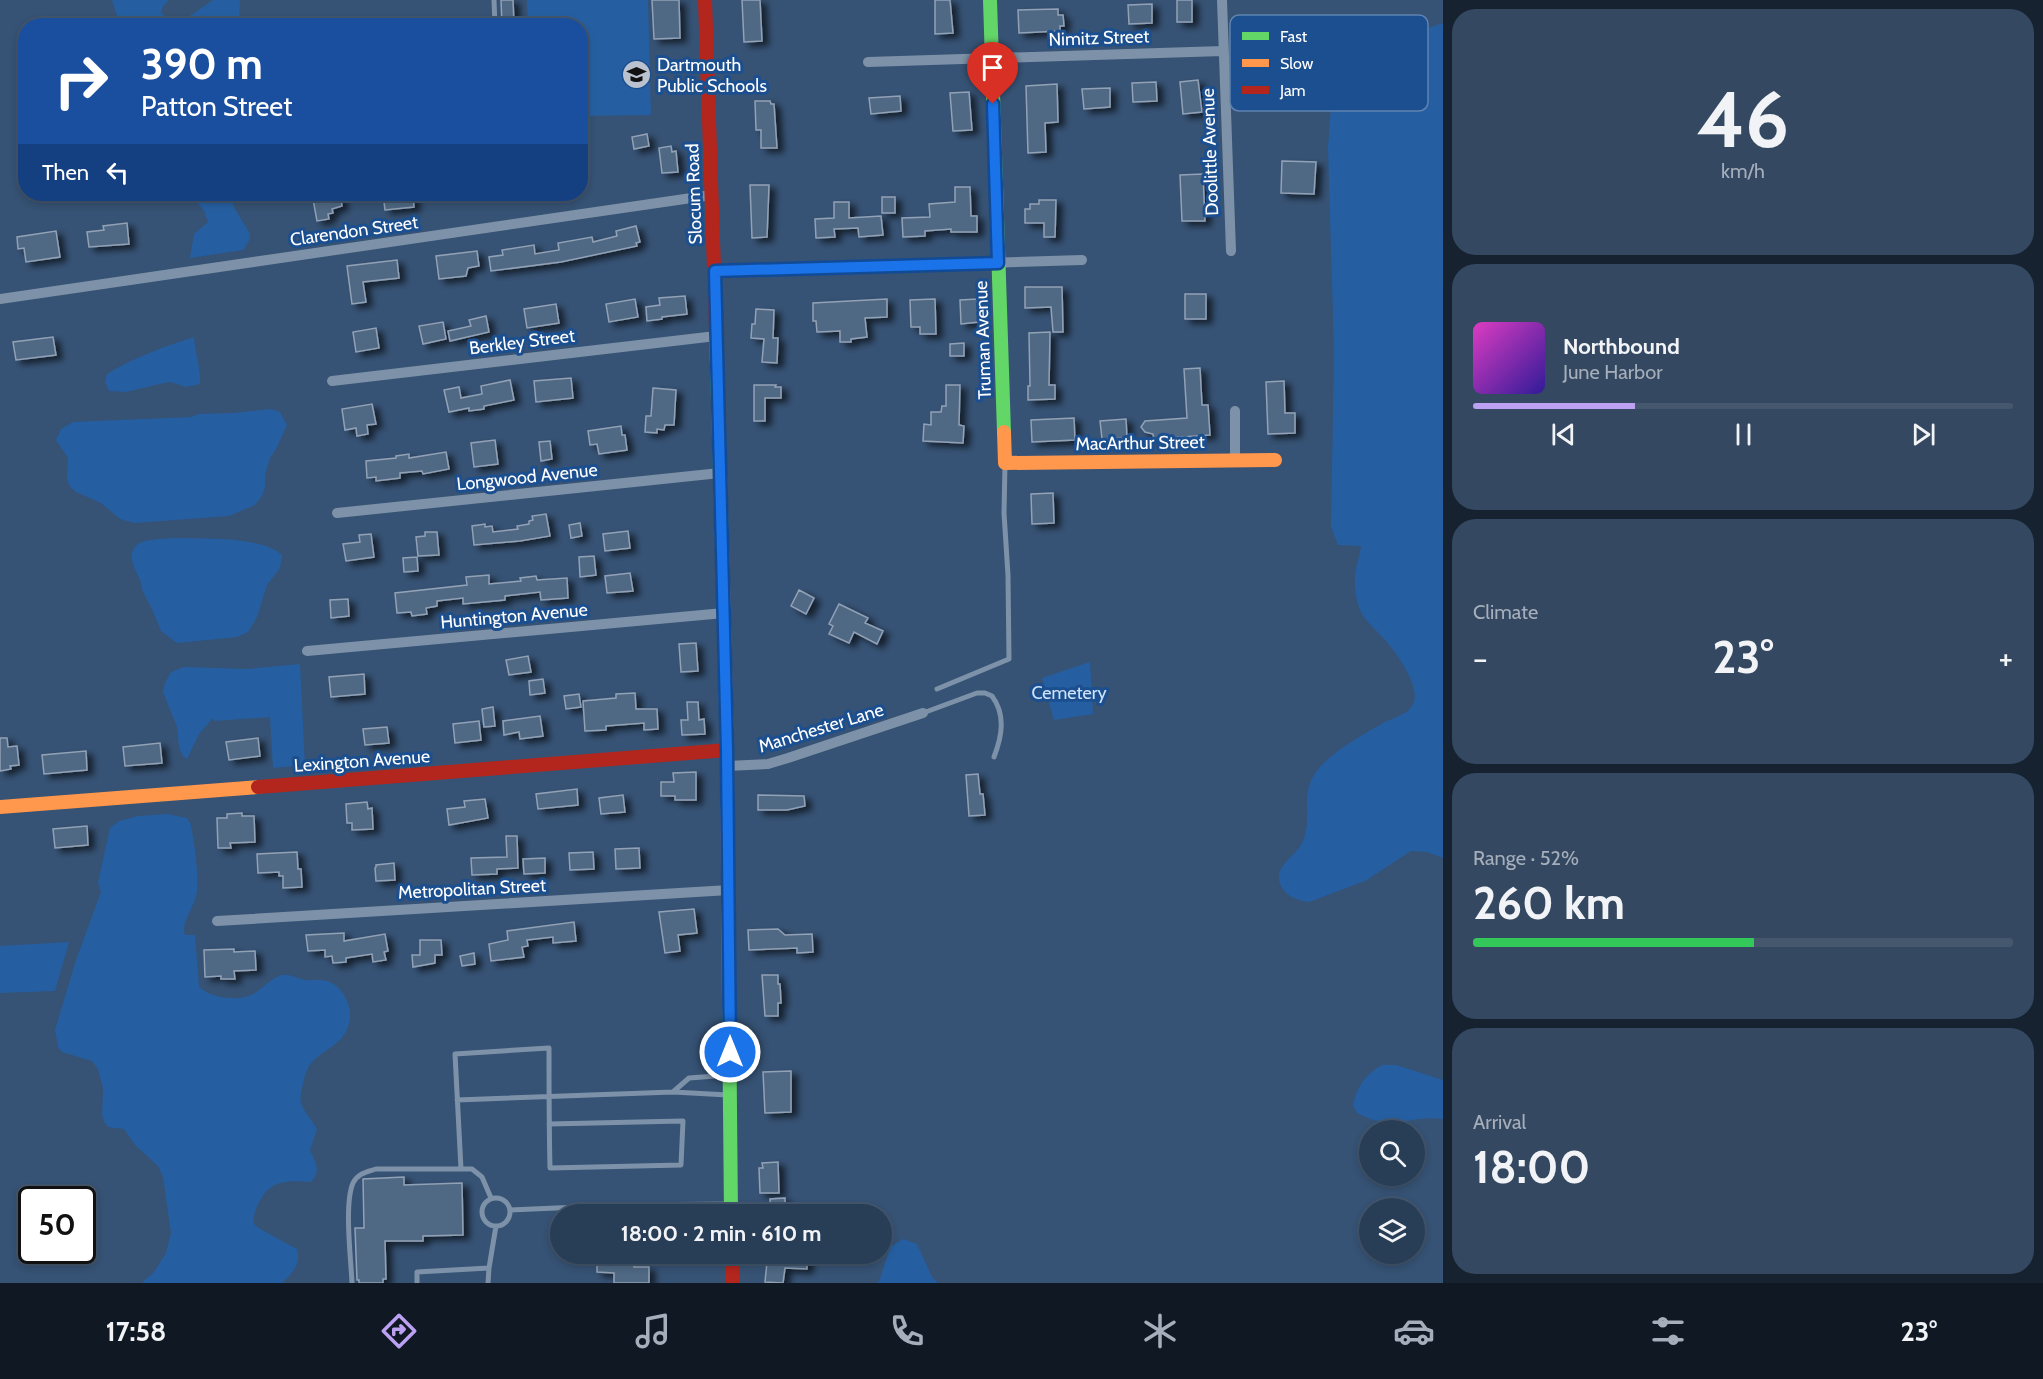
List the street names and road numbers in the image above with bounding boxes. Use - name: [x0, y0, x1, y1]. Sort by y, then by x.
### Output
- street label: Nimitz Street: [1048, 25, 1150, 51]
- street label: Doolittle Avenue: [1197, 88, 1223, 216]
- street label: Slocum Road: [681, 143, 707, 245]
- street label: Clarendon Street: [289, 211, 419, 251]
- street label: Truman Avenue: [970, 280, 996, 400]
- street label: Berkley Street: [468, 325, 576, 359]
- street label: MacArthur Street: [1075, 431, 1205, 455]
- street label: Longwood Avenue: [455, 459, 599, 495]
- street label: Huntington Avenue: [439, 599, 589, 633]
- street label: Manchester Lane: [756, 699, 886, 757]
- street label: Lexington Avenue: [293, 745, 431, 777]
- street label: Metropolitan Street: [397, 874, 547, 904]

